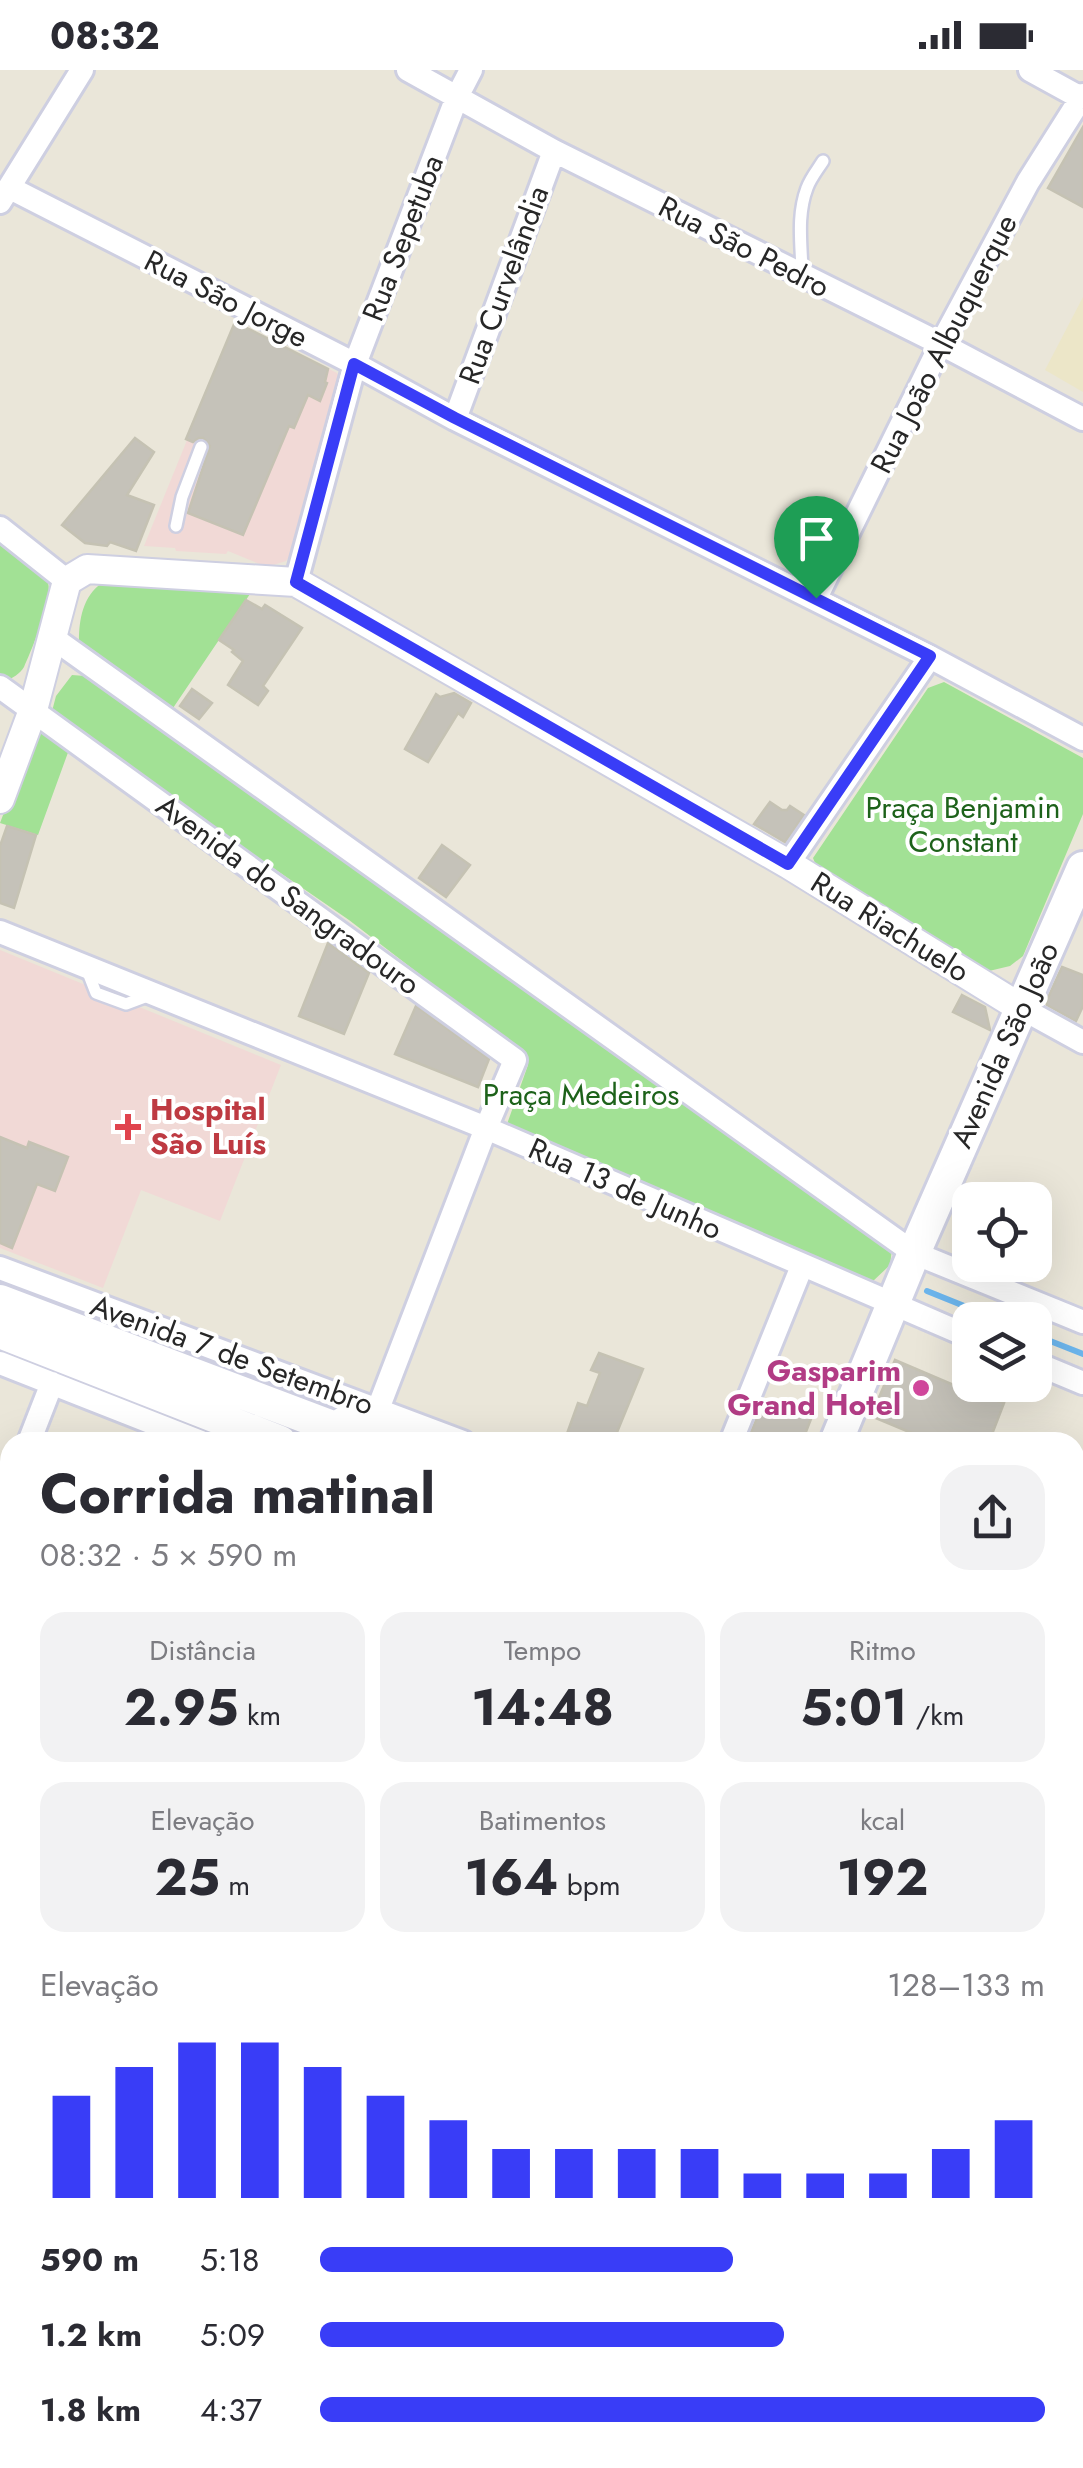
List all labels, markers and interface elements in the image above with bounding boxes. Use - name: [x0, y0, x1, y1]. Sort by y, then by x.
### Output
- text: 08:32: [50, 8, 160, 63]
- street label: Rua Sepetuba: [351, 148, 454, 327]
- street label: Rua Curvelândia: [448, 180, 559, 390]
- street label: Rua São Pedro: [651, 185, 837, 308]
- street label: Rua João Albuquerque: [860, 207, 1028, 481]
- street label: Rua São Jorge: [137, 239, 315, 358]
- pin: [774, 496, 859, 599]
- icon: arrive: [789, 511, 844, 566]
- street label: Avenida do Sangradouro: [147, 784, 429, 1005]
- park label: Praça Benjamin Constant: [865, 786, 1061, 863]
- street label: Rua Riachuelo: [803, 861, 978, 992]
- street label: Avenida São João: [940, 935, 1069, 1155]
- park label: Praça Medeiros: [483, 1073, 679, 1116]
- place label: Hospital São Luís: [150, 1088, 266, 1165]
- marker: Hospital São Luís: [115, 1114, 141, 1140]
- street label: Rua 13 de Junho: [522, 1127, 729, 1250]
- map controls: [952, 1182, 1052, 1402]
- button: locate: [952, 1182, 1052, 1282]
- street label: Avenida 7 de Setembro: [85, 1283, 380, 1426]
- button: layers: [952, 1302, 1052, 1402]
- place label: Gasparim Grand Hotel: [727, 1349, 901, 1426]
- marker: Gasparim Grand Hotel: [910, 1377, 932, 1399]
- text: Corrida matinal: [40, 1454, 435, 1534]
- button: share: [940, 1465, 1045, 1570]
- text: 08:32 · 5 × 590 m: [40, 1532, 297, 1578]
- text: Distância: [149, 1630, 256, 1671]
- text: Tempo: [504, 1630, 581, 1671]
- text: Ritmo: [849, 1630, 916, 1671]
- text: 2.95: [124, 1671, 239, 1744]
- text: 14:48: [471, 1671, 614, 1744]
- text: 5:01: [801, 1671, 907, 1744]
- text: km: [239, 1695, 281, 1736]
- text: /km: [907, 1695, 964, 1736]
- text: Elevação: [151, 1800, 254, 1841]
- text: Batimentos: [479, 1800, 606, 1841]
- text: kcal: [860, 1800, 905, 1841]
- text: 25: [155, 1841, 220, 1914]
- text: 164: [465, 1841, 558, 1914]
- text: 192: [837, 1841, 928, 1914]
- text: m: [220, 1865, 250, 1906]
- text: bpm: [558, 1865, 620, 1906]
- text: Elevação: [40, 1962, 159, 2008]
- text: 128–133 m: [887, 1962, 1045, 2008]
- text: 590 m: [40, 2237, 139, 2283]
- text: 5:18: [200, 2237, 260, 2283]
- text: 1.2 km: [40, 2312, 142, 2358]
- text: 5:09: [200, 2312, 265, 2358]
- text: 1.8 km: [40, 2387, 141, 2433]
- text: 4:37: [200, 2387, 262, 2433]

